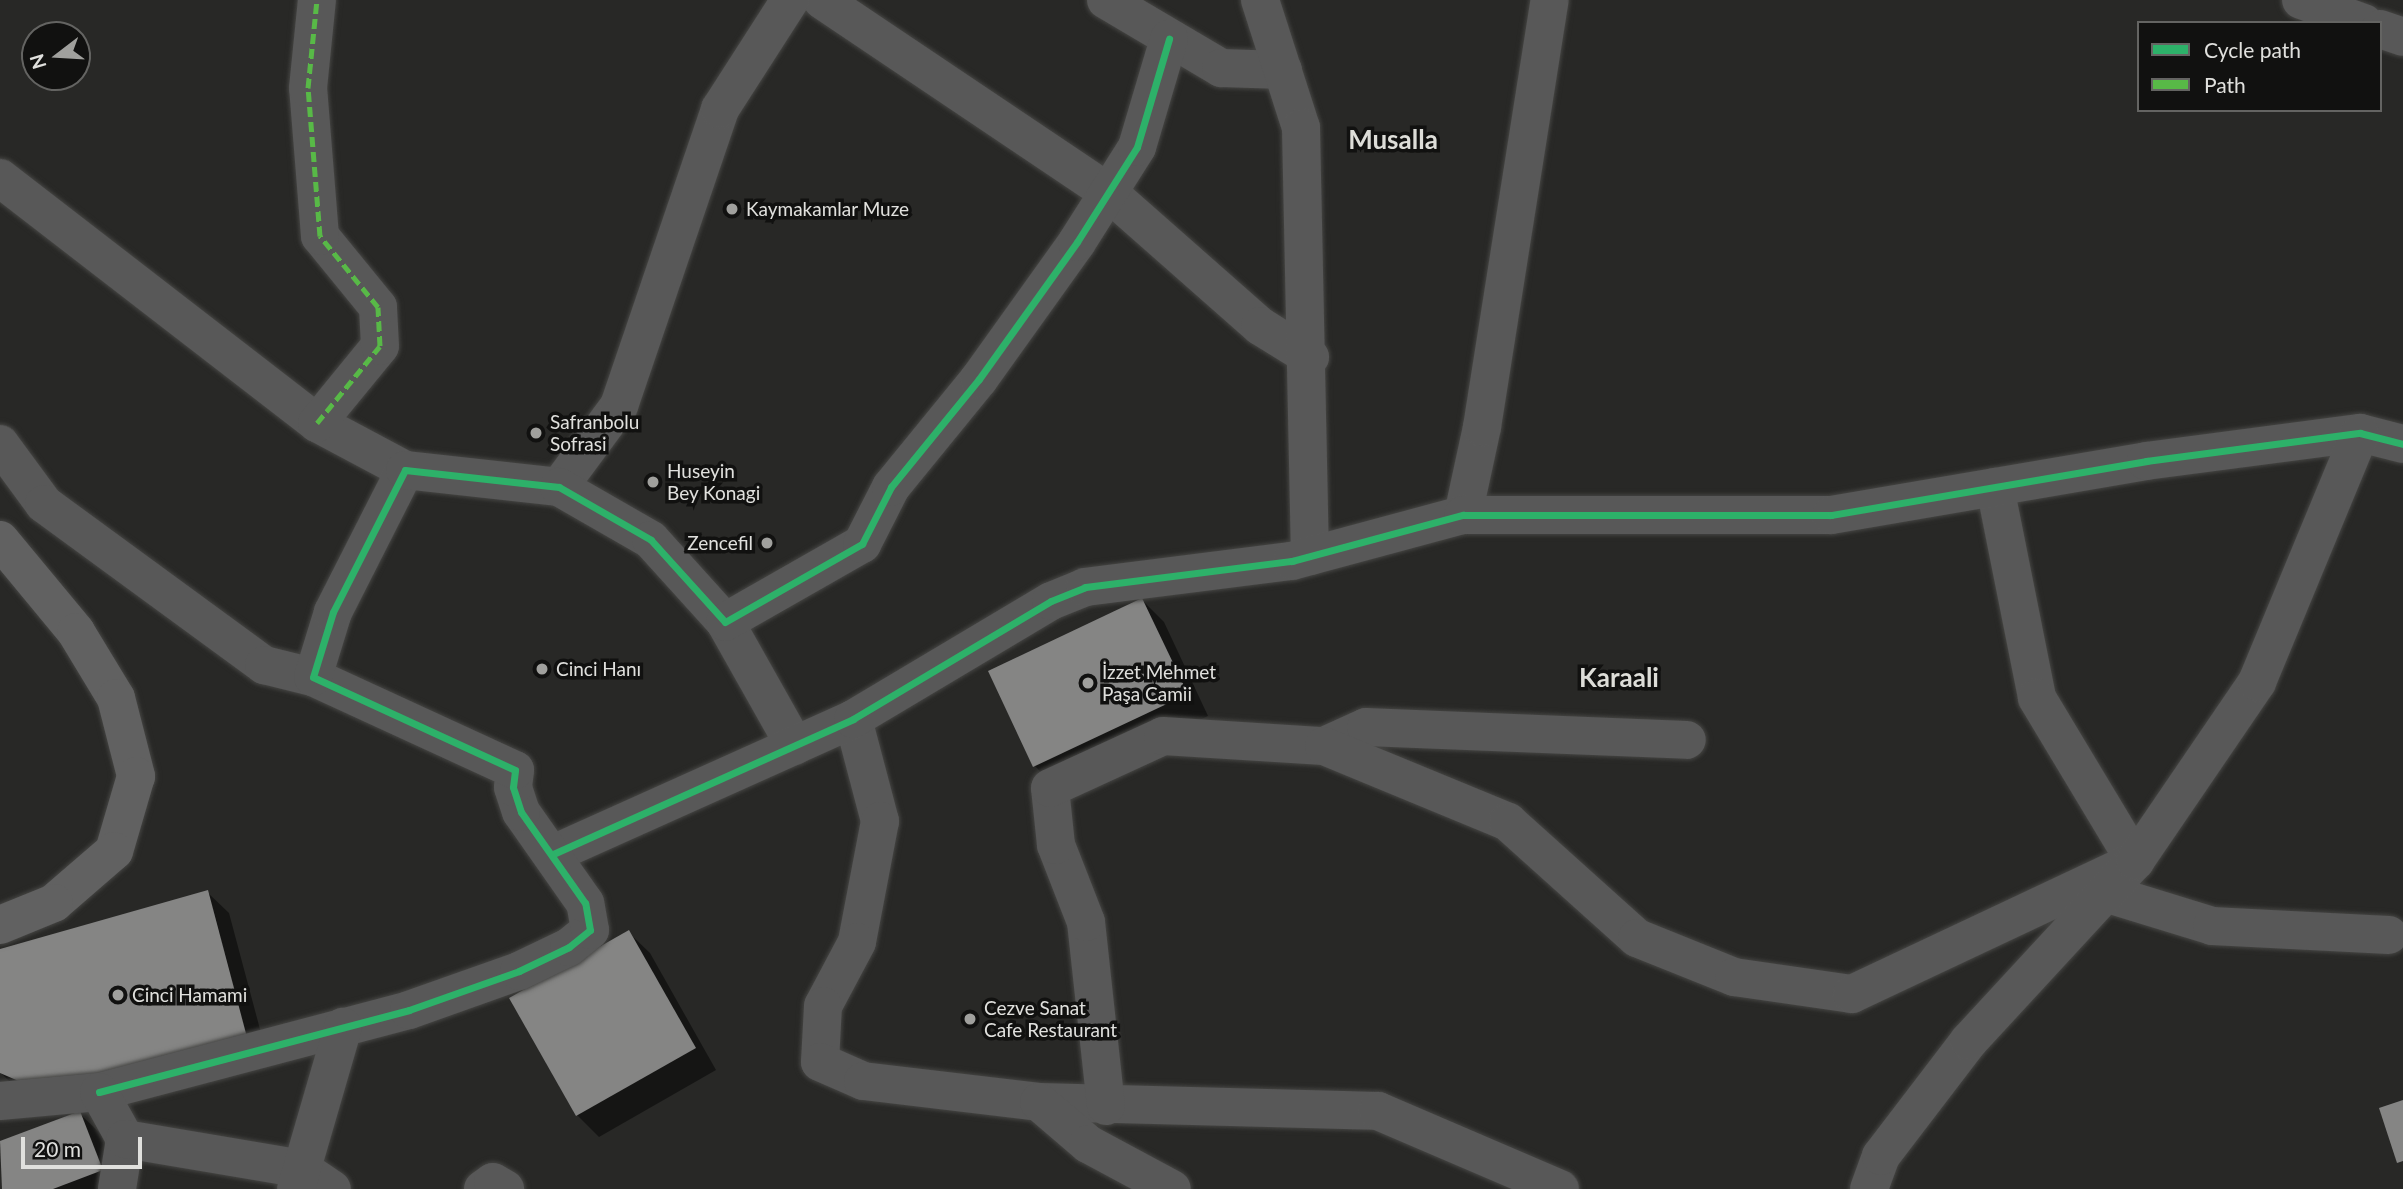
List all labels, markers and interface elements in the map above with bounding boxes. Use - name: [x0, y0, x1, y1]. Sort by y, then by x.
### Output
- north arrow: [21, 21, 91, 91]
- legend: [2137, 21, 2382, 112]
- text: Cycle path: [2204, 37, 2301, 62]
- text: N: [24, 51, 50, 72]
- text: Path: [2204, 72, 2246, 97]
- district label: Musalla: [1348, 124, 1438, 156]
- place label: Kaymakamlar Muze: [746, 198, 910, 220]
- marker: Kaymakamlar Muze: [724, 201, 740, 217]
- place label: Safranbolu Sofrasi: [550, 411, 639, 455]
- marker: Safranbolu Sofrasi: [528, 425, 544, 441]
- place label: Huseyin Bey Konagi: [667, 460, 761, 504]
- marker: Huseyin Bey Konagi: [645, 474, 661, 490]
- place label: Zencefil: [687, 532, 753, 554]
- marker: Zencefil: [759, 535, 775, 551]
- place label: Cinci Hanı: [556, 658, 641, 680]
- marker: Cinci Hanı: [534, 661, 550, 677]
- place label: İzzet Mehmet Paşa Camii: [1102, 661, 1216, 705]
- district label: Karaali: [1579, 662, 1659, 694]
- marker: İzzet Mehmet Paşa Camii: [1080, 675, 1096, 691]
- place label: Cinci Hamami: [132, 984, 247, 1006]
- marker: Cinci Hamami: [110, 987, 126, 1003]
- place label: Cezve Sanat Cafe Restaurant: [984, 997, 1117, 1041]
- marker: Cezve Sanat Cafe Restaurant: [962, 1011, 978, 1027]
- scale bar: [24, 1122, 145, 1166]
- text: 20 m: [34, 1136, 81, 1161]

